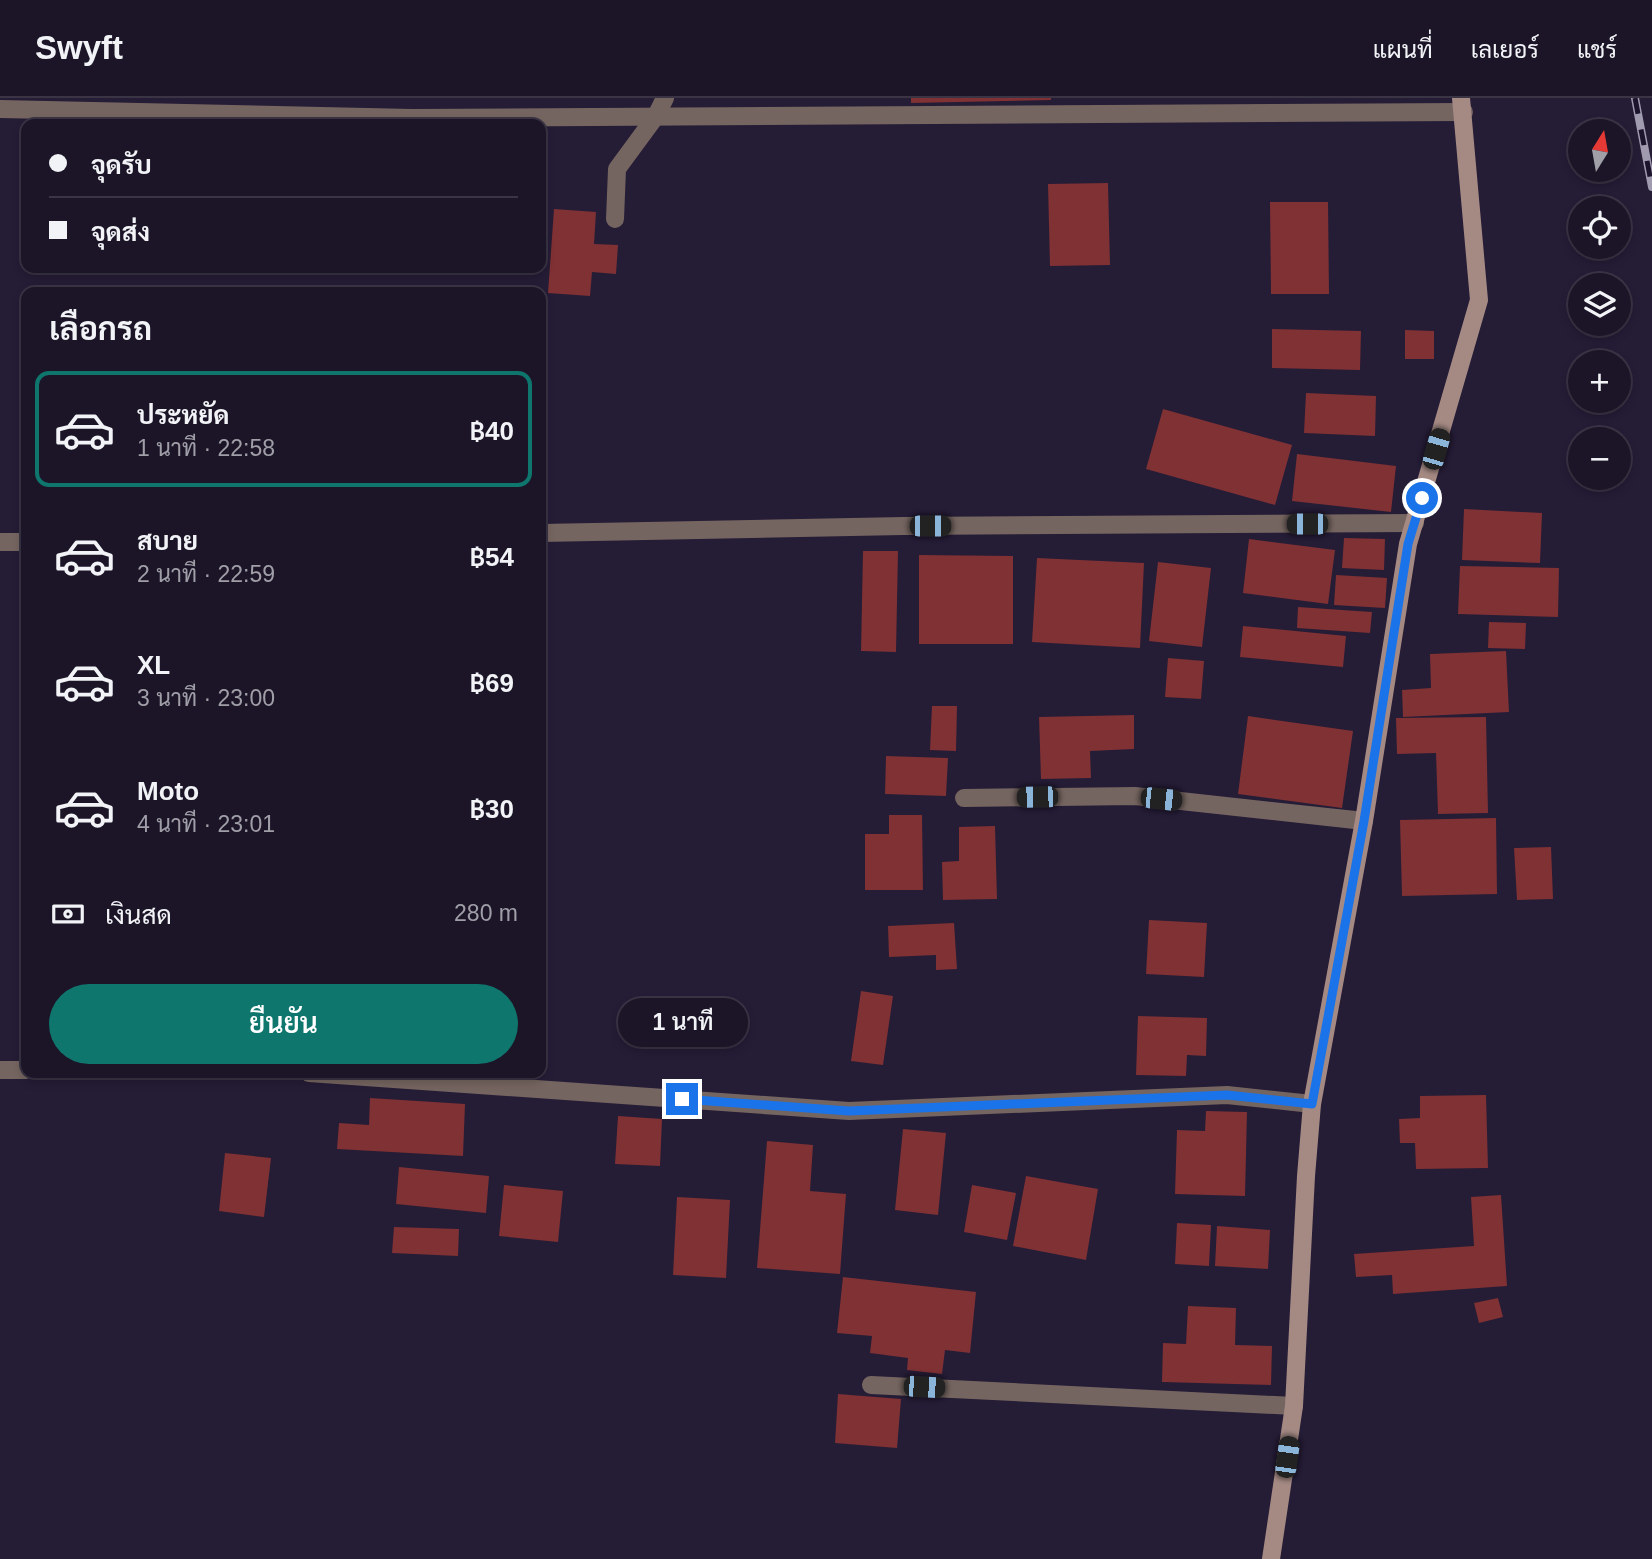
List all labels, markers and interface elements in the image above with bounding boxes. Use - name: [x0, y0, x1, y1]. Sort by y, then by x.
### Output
- text: Swyft: [35, 29, 123, 66]
- text: แผนที่: [1373, 36, 1433, 63]
- text: เลเยอร์: [1471, 36, 1539, 63]
- text: แชร์: [1577, 36, 1617, 63]
- north arrow: [1568, 119, 1631, 182]
- map controls: [1568, 119, 1631, 490]
- text: จุดรับ: [91, 150, 152, 180]
- button: locate: [1568, 196, 1631, 259]
- text: จุดส่ง: [91, 217, 150, 247]
- button: layers: [1568, 273, 1631, 336]
- text: เลือกรถ: [49, 311, 152, 347]
- button: +: [1568, 350, 1631, 413]
- icon: car: [53, 398, 116, 461]
- text: ประหยัด: [137, 400, 230, 430]
- text: ฿40: [470, 416, 514, 446]
- car: [1421, 426, 1452, 472]
- button: −: [1568, 427, 1631, 490]
- text: 1 นาที · 22:58: [137, 435, 275, 461]
- route start: [1406, 482, 1438, 514]
- car: [1287, 514, 1329, 535]
- car: [910, 516, 952, 537]
- icon: car: [53, 524, 116, 587]
- text: สบาย: [137, 526, 198, 556]
- text: ฿54: [470, 542, 514, 572]
- text: 2 นาที · 22:59: [137, 561, 275, 587]
- icon: car: [53, 650, 116, 713]
- text: XL: [137, 650, 170, 680]
- text: ฿69: [470, 668, 514, 698]
- text: 3 นาที · 23:00: [137, 685, 275, 711]
- icon: car: [53, 776, 116, 839]
- text: Moto: [137, 776, 199, 806]
- car: [1016, 786, 1059, 808]
- car: [1140, 786, 1183, 812]
- text: ฿30: [470, 794, 514, 824]
- text: 4 นาที · 23:01: [137, 811, 275, 837]
- icon: cash: [49, 895, 87, 933]
- text: เงินสด: [105, 900, 172, 930]
- text: 280 m: [454, 900, 518, 926]
- button: ยืนยัน: [49, 984, 518, 1064]
- callout: 1 นาที: [617, 998, 747, 1046]
- text: 1 นาที: [652, 1009, 714, 1035]
- route end: [666, 1083, 698, 1115]
- car: [903, 1375, 946, 1399]
- car: [1274, 1435, 1301, 1479]

